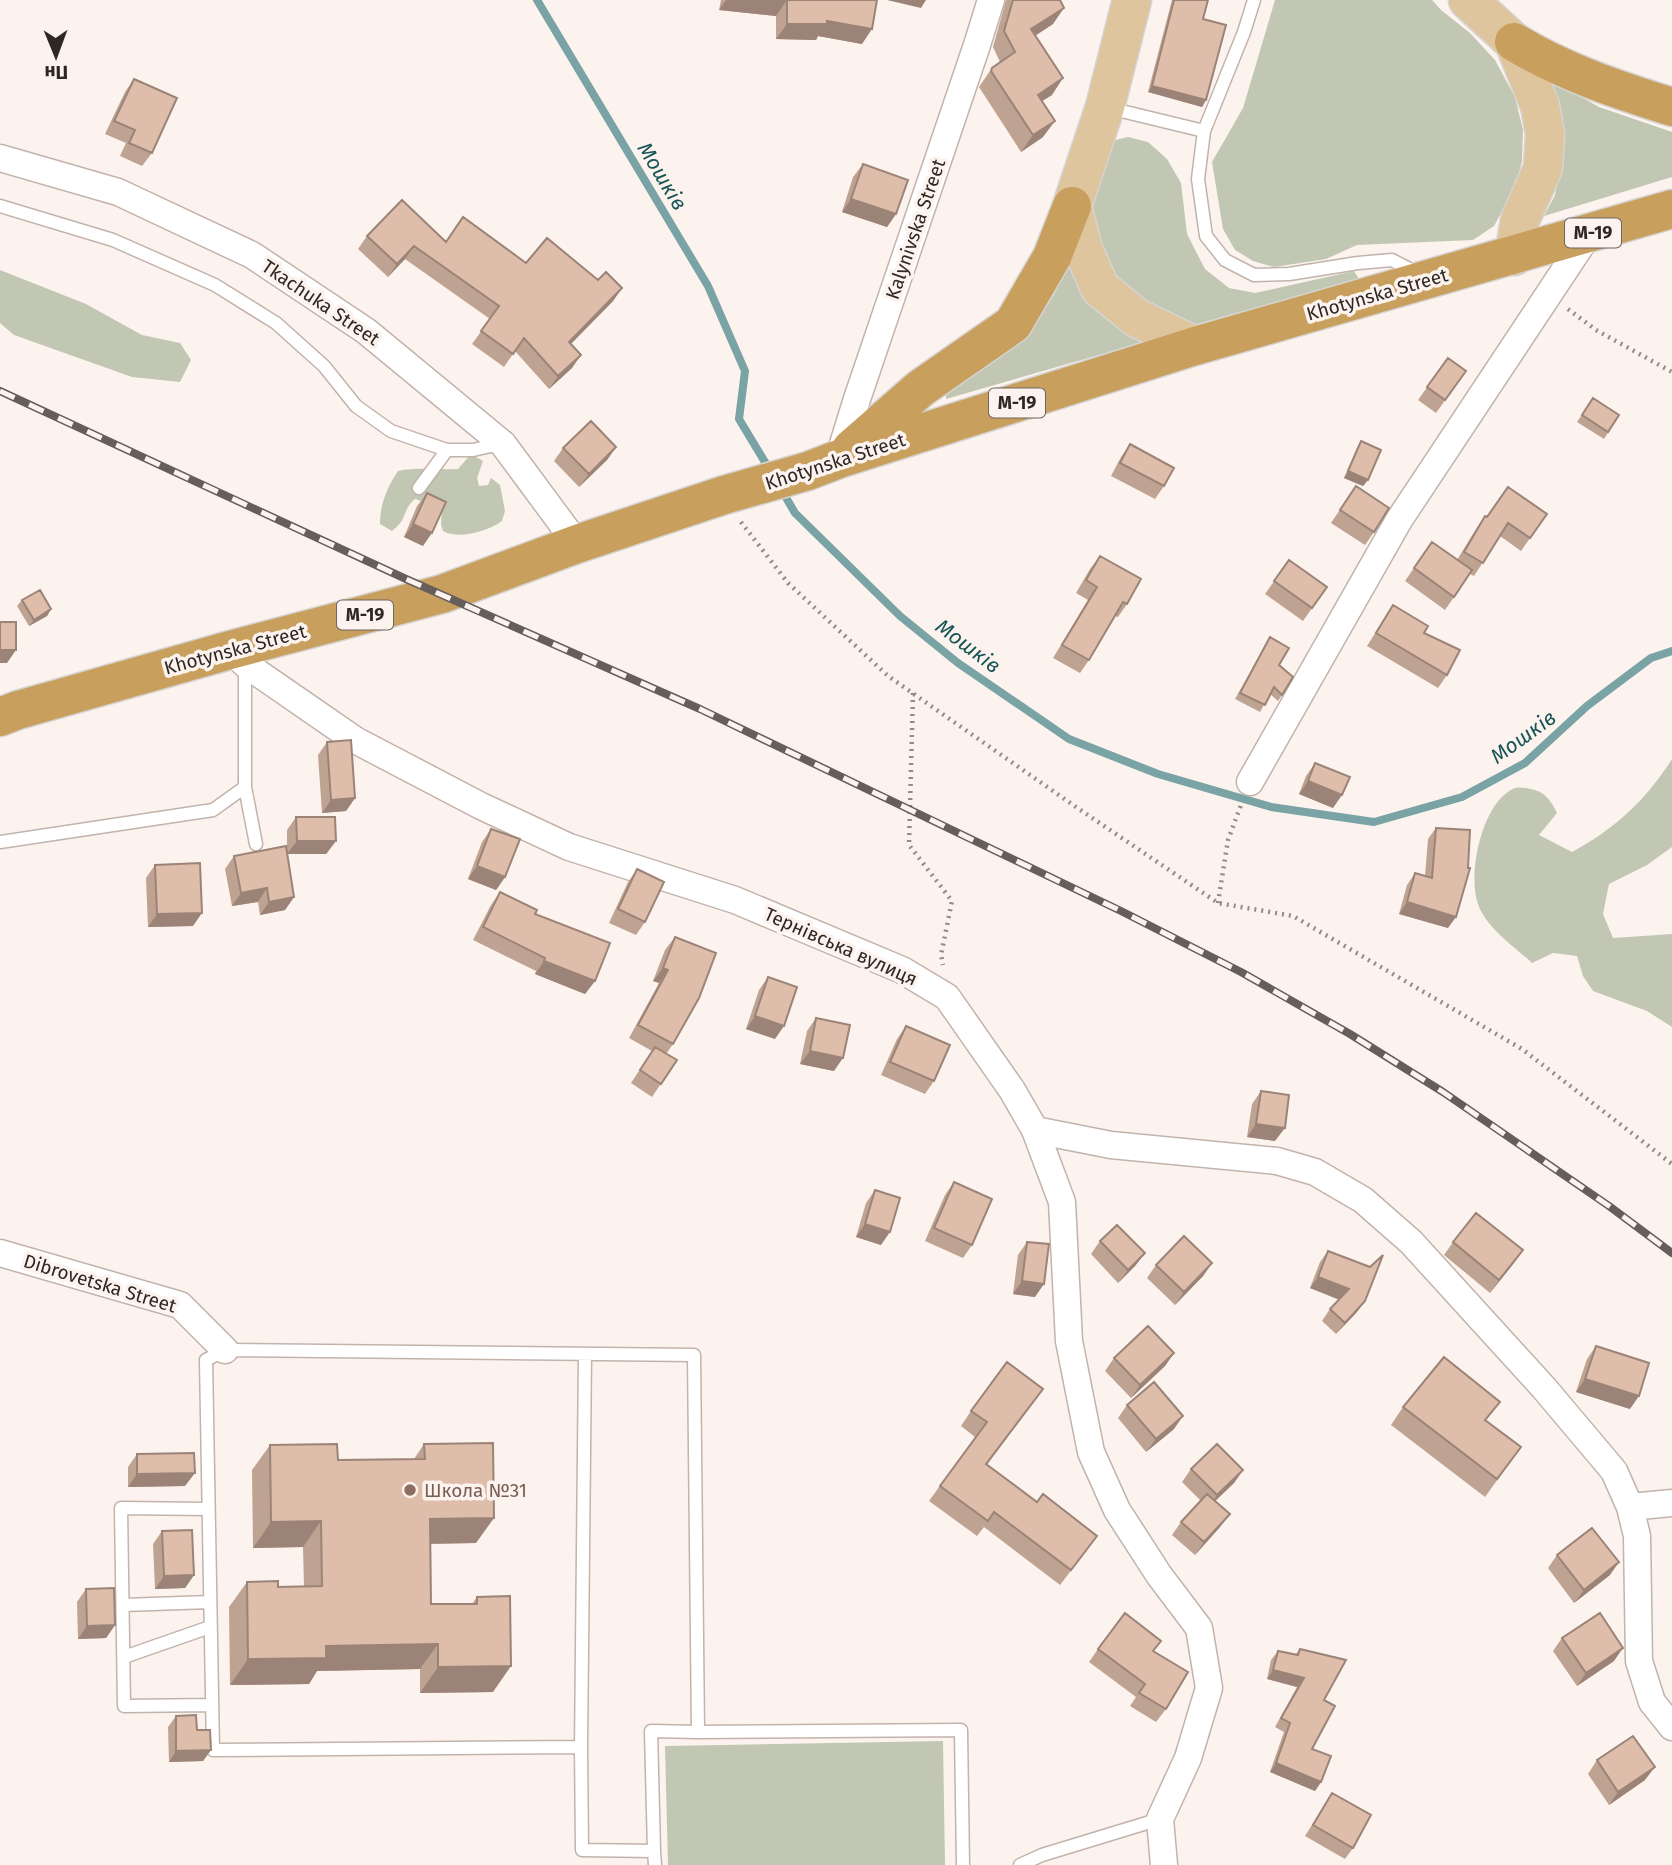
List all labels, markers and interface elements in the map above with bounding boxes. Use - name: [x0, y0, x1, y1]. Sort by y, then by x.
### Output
- north arrow: [21, 21, 91, 91]
- text: Пн: [44, 61, 68, 84]
- water label: Мошків: [632, 137, 692, 215]
- street label: Kalynivska Street: [881, 156, 950, 302]
- road number: М-19: [1565, 218, 1621, 247]
- street label: Tkachuka Street: [257, 255, 384, 350]
- street label: Khotynska Street: [1304, 263, 1451, 326]
- road number: М-19: [989, 388, 1045, 418]
- street label: Khotynska Street: [762, 428, 908, 495]
- road number: М-19: [337, 600, 393, 630]
- water label: Мошків: [930, 613, 1006, 679]
- street label: Khotynska Street: [162, 619, 309, 679]
- water label: Мошків: [1485, 705, 1561, 769]
- street label: Тернівська вулиця: [761, 902, 921, 991]
- street label: Dibrovetska Street: [21, 1249, 179, 1318]
- place label: Школа №31: [424, 1479, 527, 1502]
- marker: Школа №31: [402, 1482, 418, 1498]

